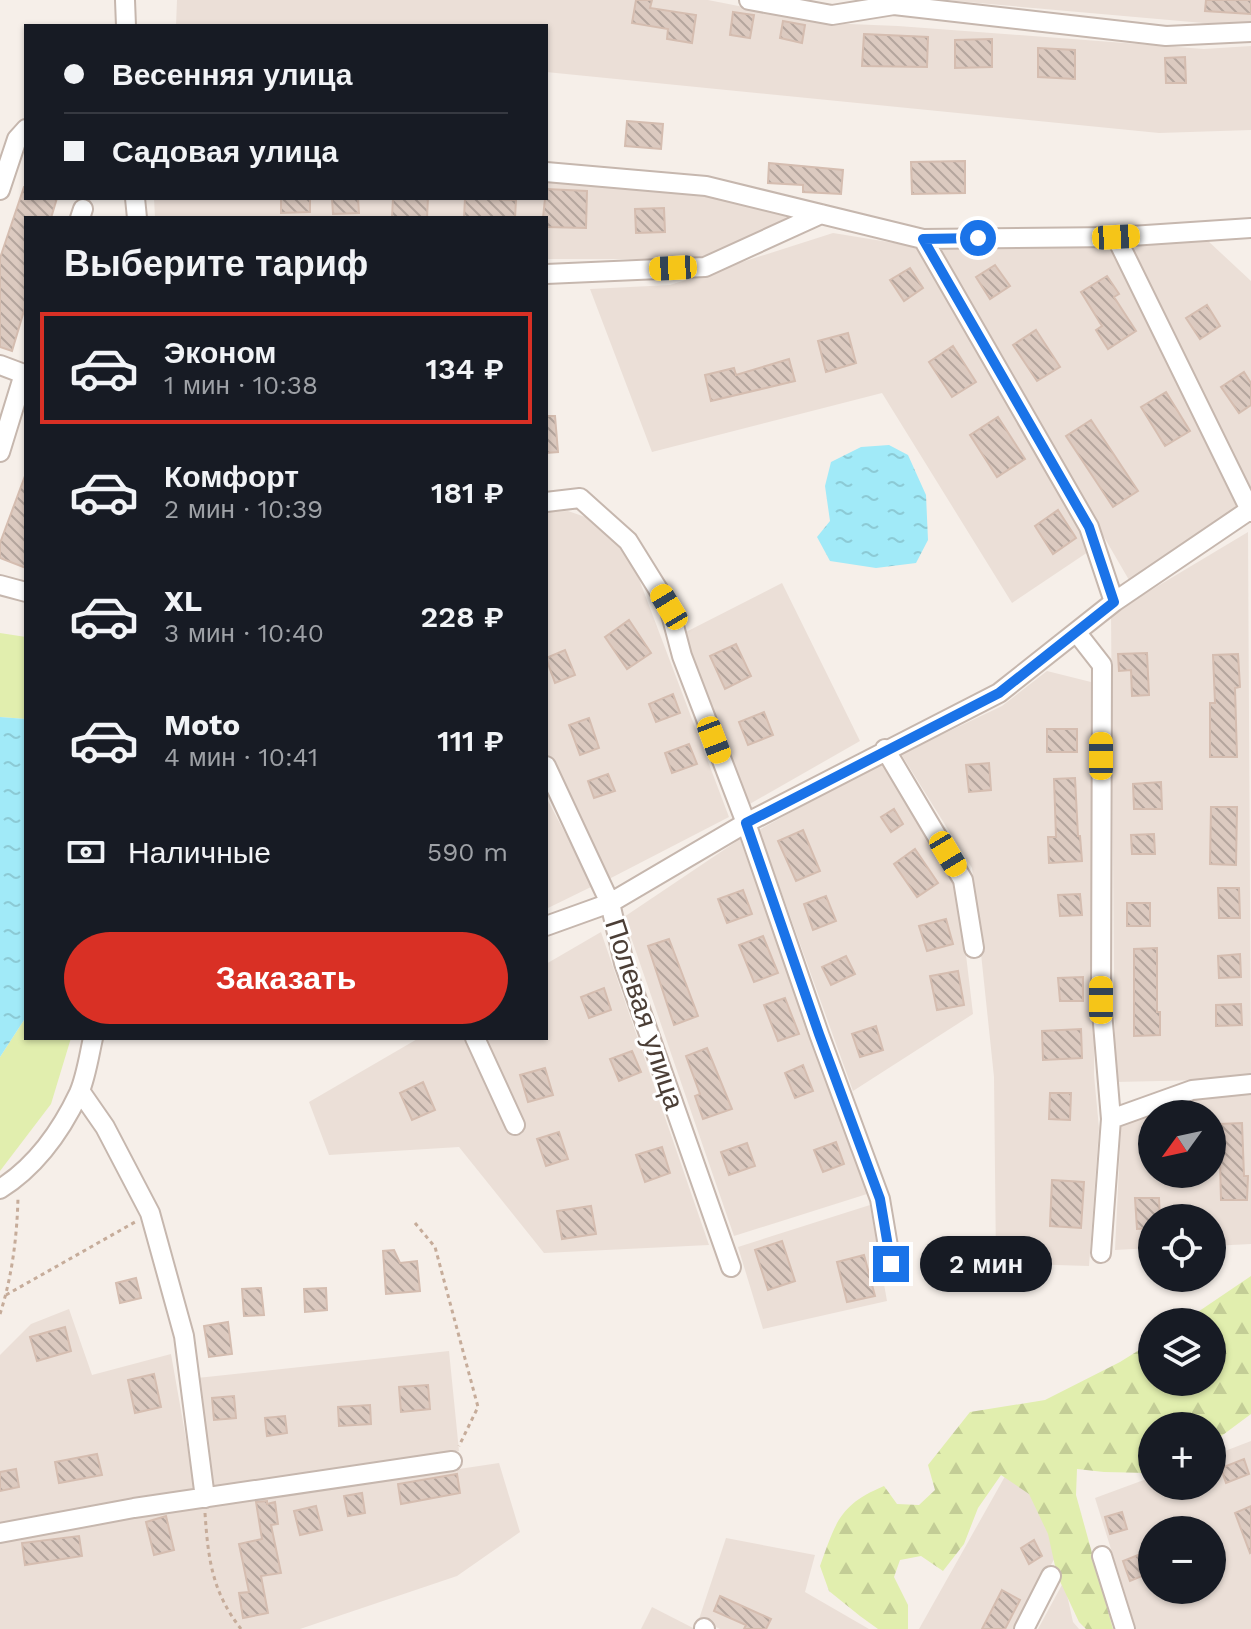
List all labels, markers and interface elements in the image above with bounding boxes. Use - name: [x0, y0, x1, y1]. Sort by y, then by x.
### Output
- text: Весенняя улица: [112, 57, 352, 92]
- text: Садовая улица: [112, 134, 338, 169]
- route start: [960, 220, 996, 256]
- car: [1091, 224, 1141, 250]
- text: Выберите тариф: [64, 243, 368, 285]
- car: [648, 255, 698, 281]
- icon: car: [68, 332, 140, 404]
- text: Эконом: [164, 335, 277, 370]
- text: 134 ₽: [425, 351, 504, 386]
- text: 1 мин · 10:38: [164, 370, 318, 400]
- icon: car: [68, 456, 140, 528]
- text: Комфорт: [164, 459, 299, 494]
- text: 181 ₽: [431, 475, 504, 510]
- text: 2 мин · 10:39: [164, 494, 323, 524]
- icon: car: [68, 580, 140, 652]
- car: [646, 580, 692, 634]
- text: XL: [164, 583, 202, 618]
- text: 228 ₽: [420, 599, 504, 634]
- text: 3 мин · 10:40: [164, 618, 324, 648]
- icon: car: [68, 704, 140, 776]
- text: Moto: [164, 707, 240, 742]
- car: [694, 713, 734, 767]
- text: 111 ₽: [437, 723, 504, 758]
- car: [1089, 732, 1113, 780]
- text: 4 мин · 10:41: [164, 742, 318, 772]
- car: [925, 827, 971, 881]
- icon: cash: [64, 830, 108, 874]
- text: Наличные: [128, 835, 271, 870]
- text: 590 m: [427, 837, 508, 867]
- street label: Полевая улица: [598, 915, 691, 1114]
- button: Заказать: [64, 932, 508, 1024]
- car: [1089, 976, 1113, 1024]
- north arrow: [1138, 1100, 1226, 1188]
- map controls: [1138, 1100, 1226, 1604]
- button: locate: [1138, 1204, 1226, 1292]
- callout: 2 мин: [919, 1236, 1051, 1292]
- route end: [873, 1246, 909, 1282]
- text: 2 мин: [949, 1249, 1023, 1279]
- button: layers: [1138, 1308, 1226, 1396]
- button: +: [1138, 1412, 1226, 1500]
- button: −: [1138, 1516, 1226, 1604]

